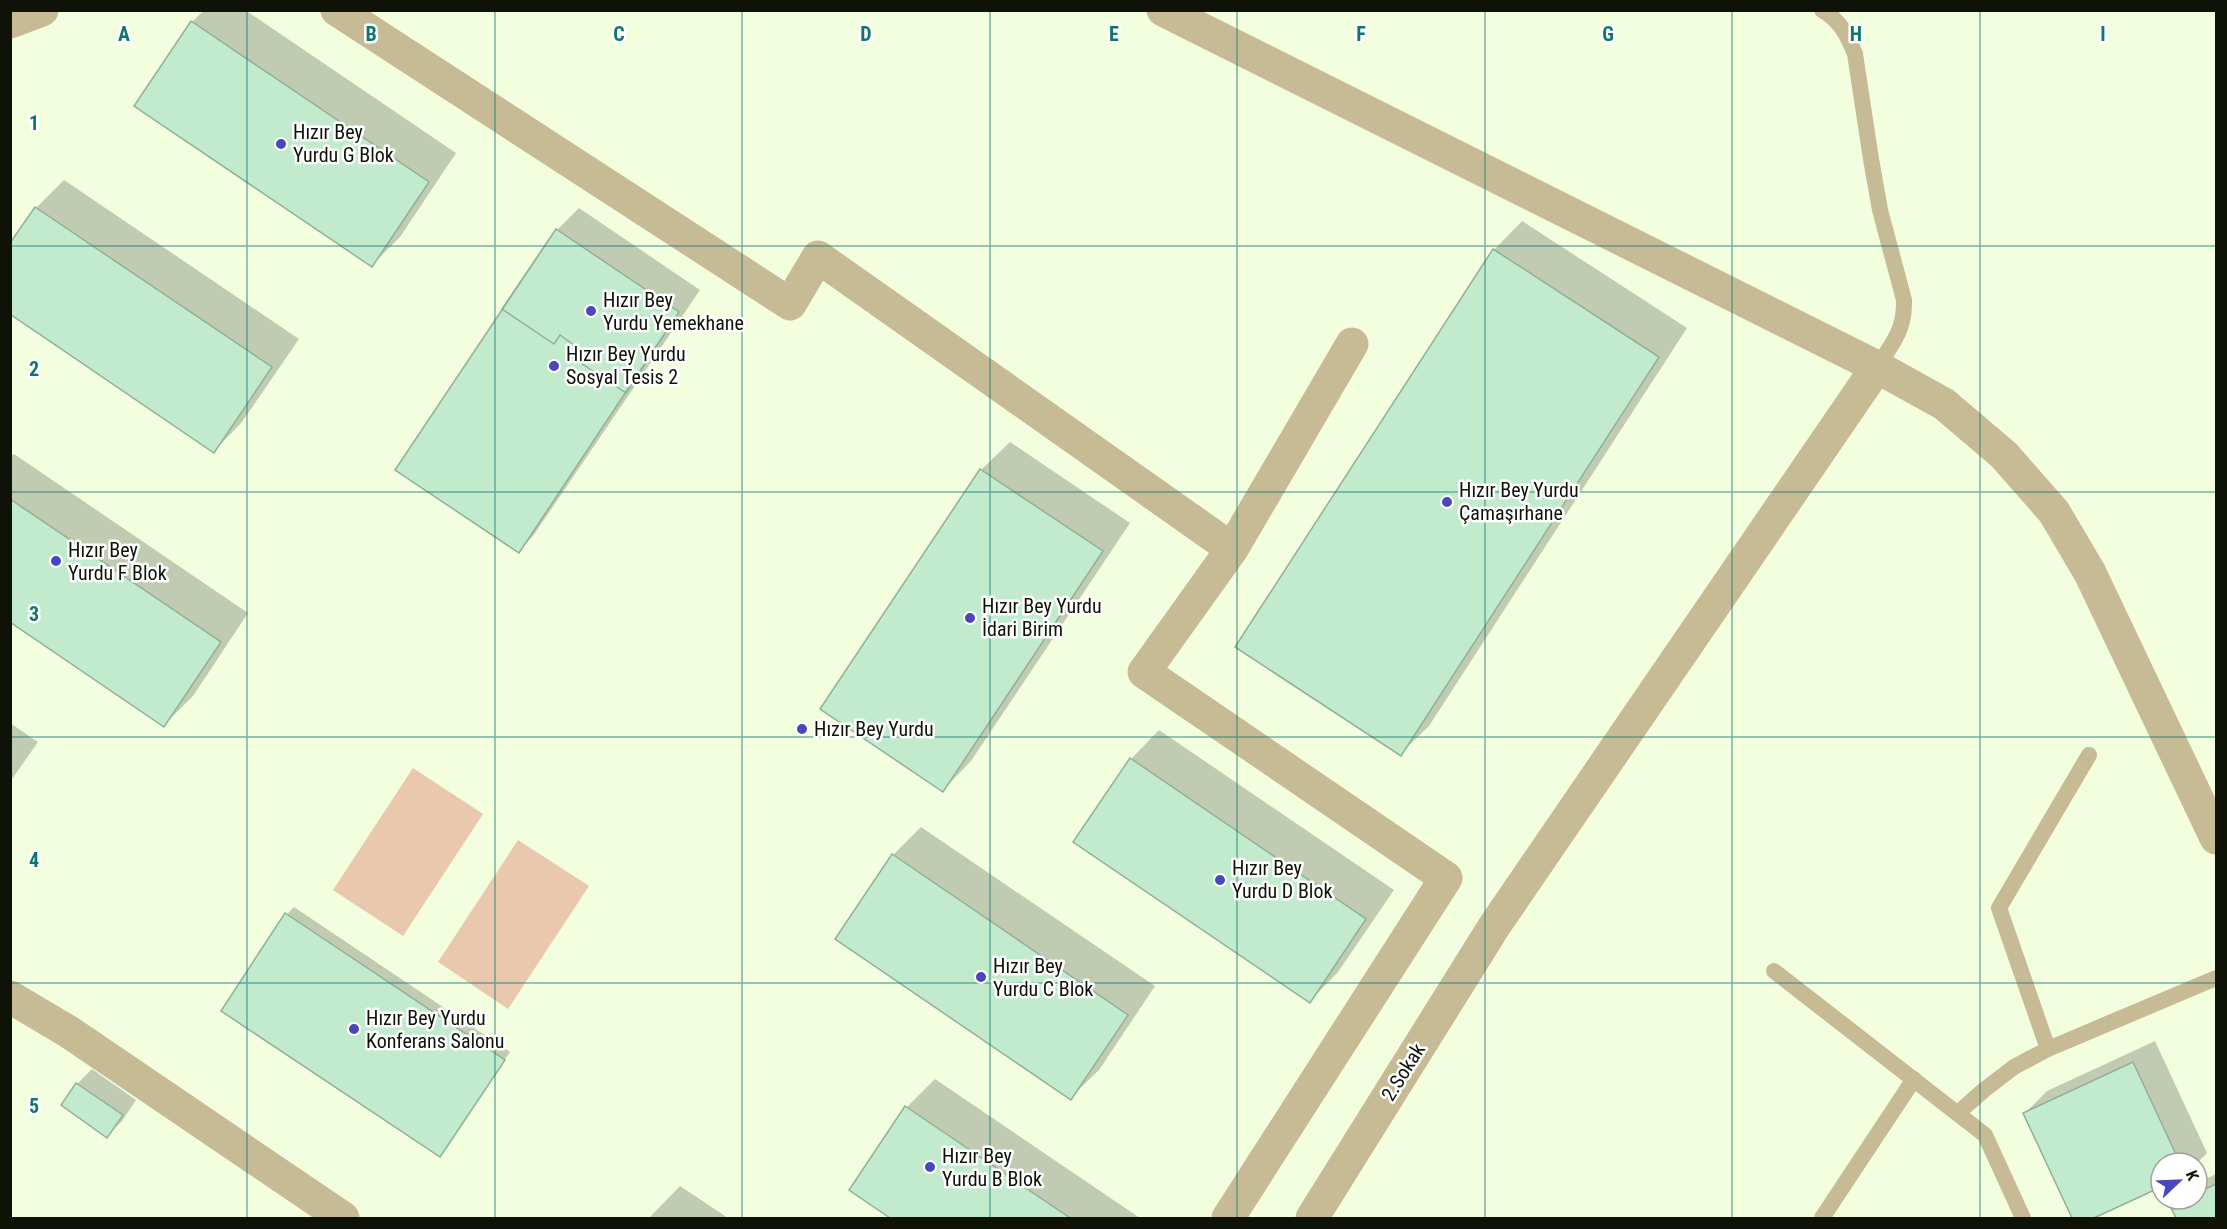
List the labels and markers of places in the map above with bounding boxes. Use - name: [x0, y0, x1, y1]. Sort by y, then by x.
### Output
- place label: Hızır Bey Yurdu G Blok: [293, 120, 394, 167]
- marker: Hızır Bey Yurdu G Blok: [274, 137, 288, 151]
- place label: Hızır Bey Yurdu Yemekhane: [603, 288, 744, 335]
- marker: Hızır Bey Yurdu Yemekhane: [584, 304, 598, 318]
- place label: Hızır Bey Yurdu Sosyal Tesis 2: [566, 342, 686, 389]
- marker: Hızır Bey Yurdu Sosyal Tesis 2: [547, 359, 561, 373]
- place label: Hızır Bey Yurdu Çamaşırhane: [1459, 478, 1579, 525]
- marker: Hızır Bey Yurdu Çamaşırhane: [1440, 495, 1454, 509]
- place label: Hızır Bey Yurdu F Blok: [68, 538, 167, 585]
- marker: Hızır Bey Yurdu F Blok: [49, 554, 63, 568]
- place label: Hızır Bey Yurdu İdari Birim: [982, 594, 1102, 641]
- marker: Hızır Bey Yurdu İdari Birim: [963, 611, 977, 625]
- place label: Hızır Bey Yurdu: [814, 717, 934, 741]
- marker: Hızır Bey Yurdu: [795, 722, 809, 736]
- place label: Hızır Bey Yurdu D Blok: [1232, 856, 1332, 903]
- marker: Hızır Bey Yurdu D Blok: [1213, 873, 1227, 887]
- place label: Hızır Bey Yurdu C Blok: [993, 954, 1093, 1001]
- marker: Hızır Bey Yurdu C Blok: [974, 970, 988, 984]
- place label: Hızır Bey Yurdu Konferans Salonu: [366, 1006, 504, 1053]
- marker: Hızır Bey Yurdu Konferans Salonu: [347, 1022, 361, 1036]
- place label: Hızır Bey Yurdu B Blok: [942, 1144, 1042, 1191]
- marker: Hızır Bey Yurdu B Blok: [923, 1160, 937, 1174]

